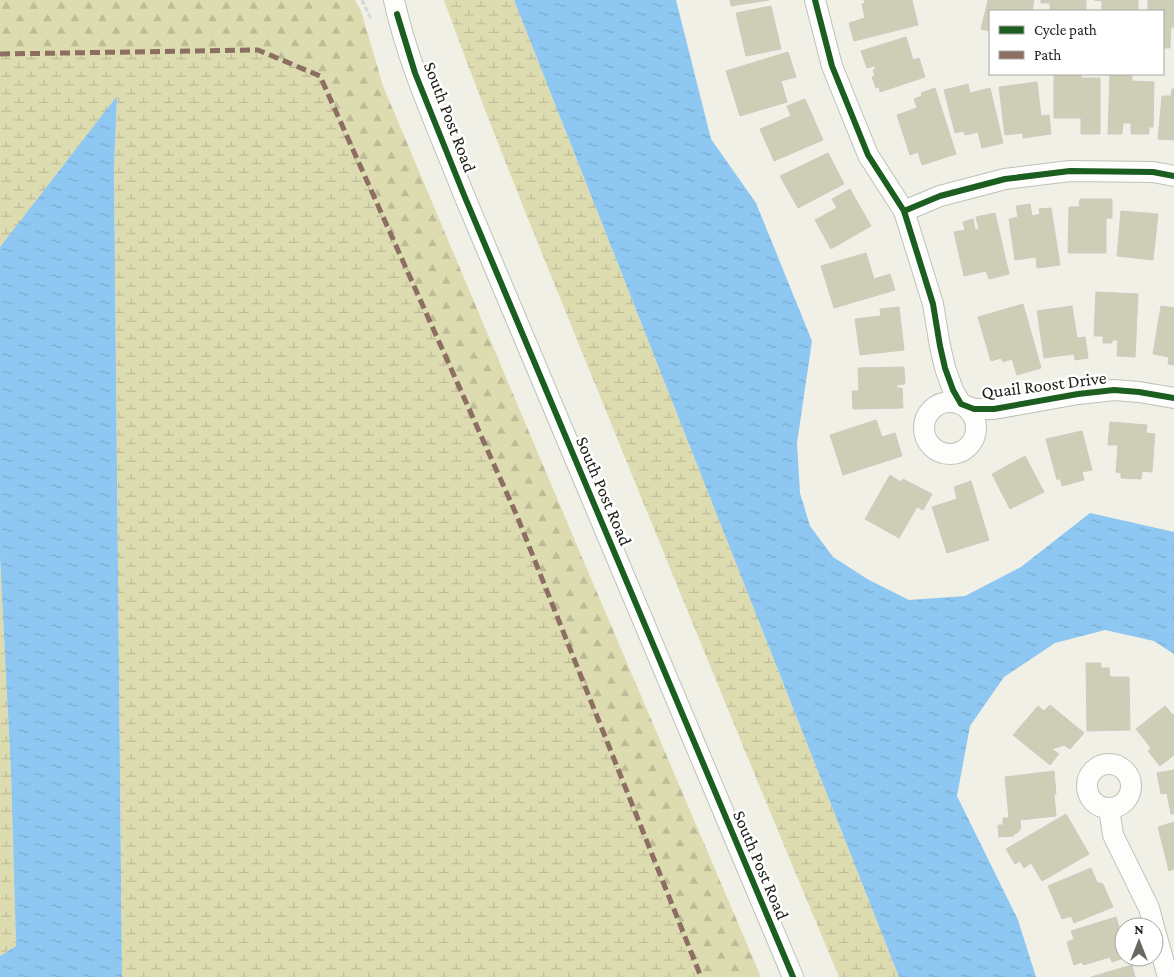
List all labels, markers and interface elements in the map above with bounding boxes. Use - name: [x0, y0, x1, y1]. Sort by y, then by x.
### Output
- legend: [989, 10, 1164, 75]
- text: Cycle path: [1034, 22, 1097, 39]
- text: Path: [1034, 47, 1061, 63]
- street label: South Post Road: [420, 59, 480, 175]
- street label: Quail Roost Drive: [980, 367, 1108, 403]
- street label: South Post Road: [572, 434, 636, 549]
- street label: South Post Road: [729, 808, 793, 923]
- north arrow: [1114, 917, 1164, 967]
- text: N: [1134, 921, 1144, 937]

